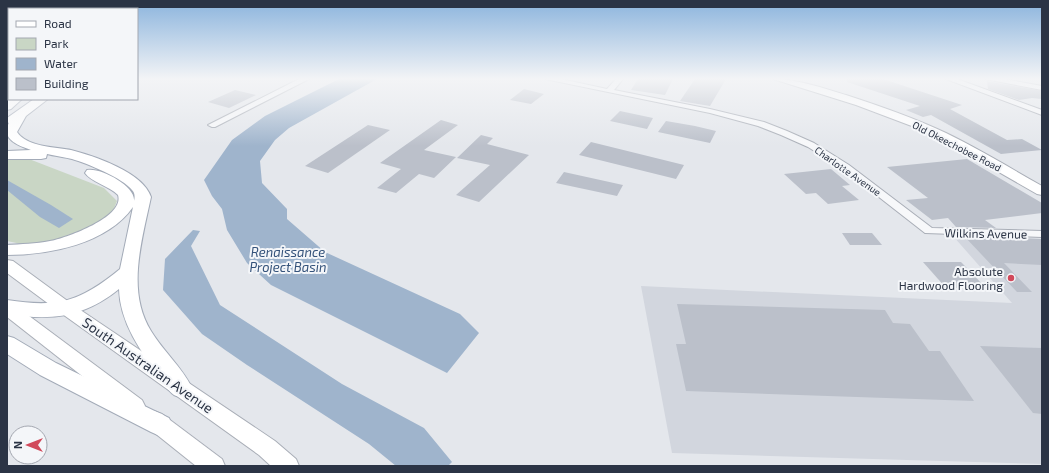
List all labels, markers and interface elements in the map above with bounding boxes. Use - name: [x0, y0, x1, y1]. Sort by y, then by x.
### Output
- legend: [8, 8, 138, 100]
- text: Road: [44, 16, 72, 30]
- text: Park: [44, 36, 69, 50]
- text: Water: [44, 56, 78, 70]
- text: Building: [44, 76, 89, 90]
- street label: Old Okeechobee Road: [911, 118, 1003, 174]
- street label: Charlotte Avenue: [813, 144, 883, 198]
- street label: Wilkins Avenue: [945, 225, 1027, 241]
- water label: Renaissance Project Basin: [249, 244, 327, 275]
- place label: Absolute Hardwood Flooring: [899, 264, 1003, 292]
- marker: Absolute Hardwood Flooring: [1006, 273, 1016, 283]
- street label: South Australian Avenue: [79, 313, 217, 417]
- north arrow: [8, 425, 48, 465]
- text: N: [11, 441, 24, 449]

